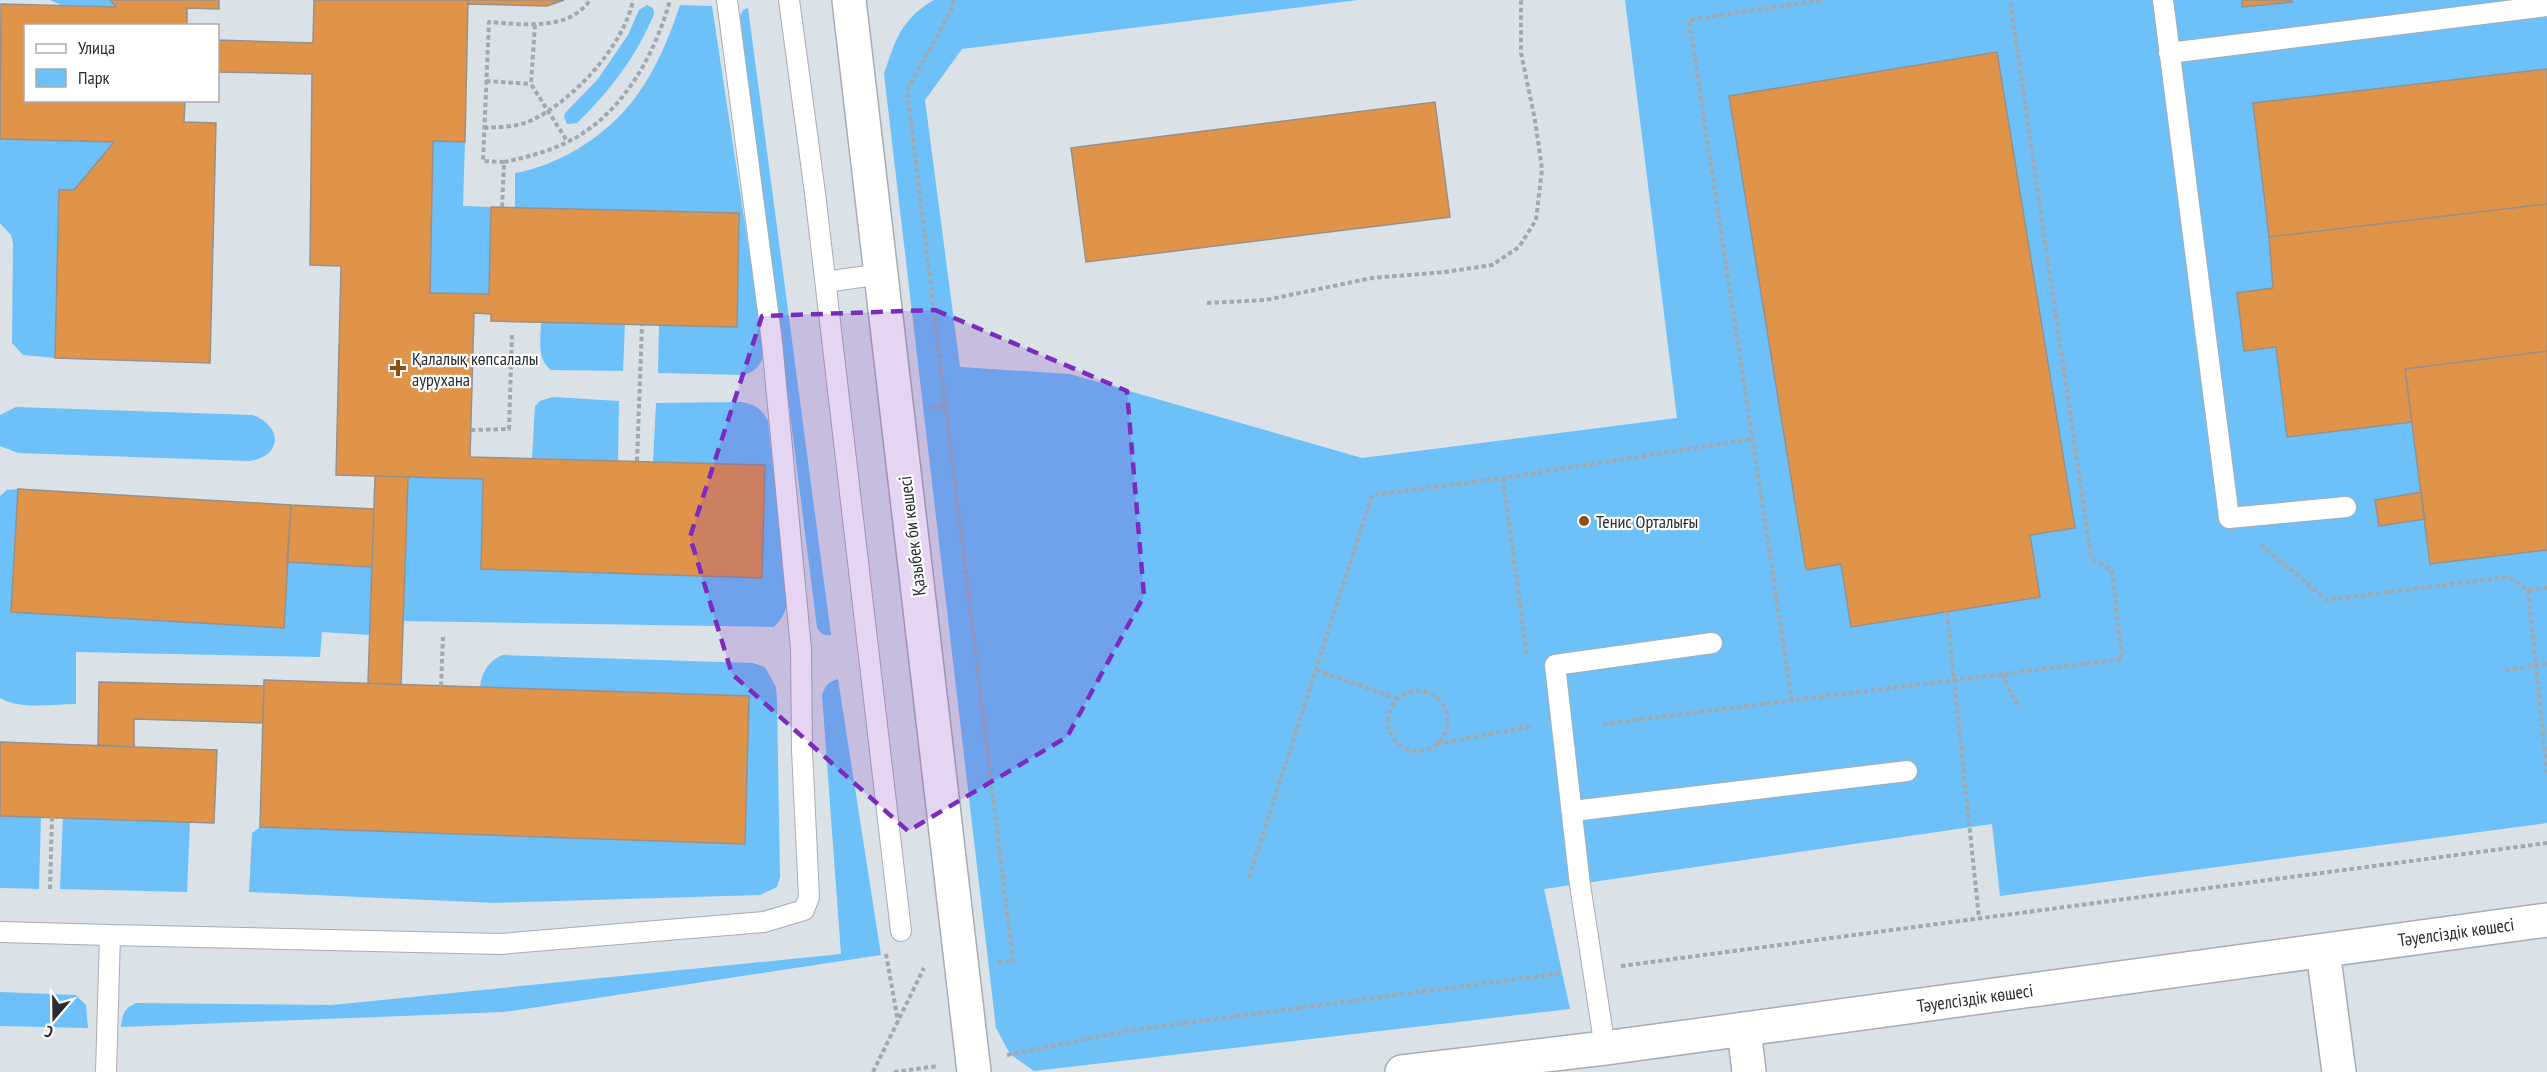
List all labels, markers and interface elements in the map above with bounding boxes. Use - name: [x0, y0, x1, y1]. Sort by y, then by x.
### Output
- legend: [24, 24, 219, 102]
- text: Улица: [78, 36, 115, 59]
- text: Парк: [78, 66, 109, 89]
- place label: Қалалық көпсалалы аурухана: [412, 347, 539, 391]
- marker: Қалалық көпсалалы аурухана: [389, 359, 407, 377]
- street label: Қазыбек би көшесі: [893, 475, 931, 597]
- place label: Тенис Орталығы: [1596, 510, 1698, 533]
- marker: Тенис Орталығы: [1577, 514, 1591, 528]
- street label: Тәуелсіздік көшесі: [2397, 912, 2515, 952]
- street label: Тәуелсіздік көшесі: [1916, 978, 2034, 1018]
- north arrow: [24, 988, 84, 1048]
- text: С: [41, 1021, 56, 1043]

